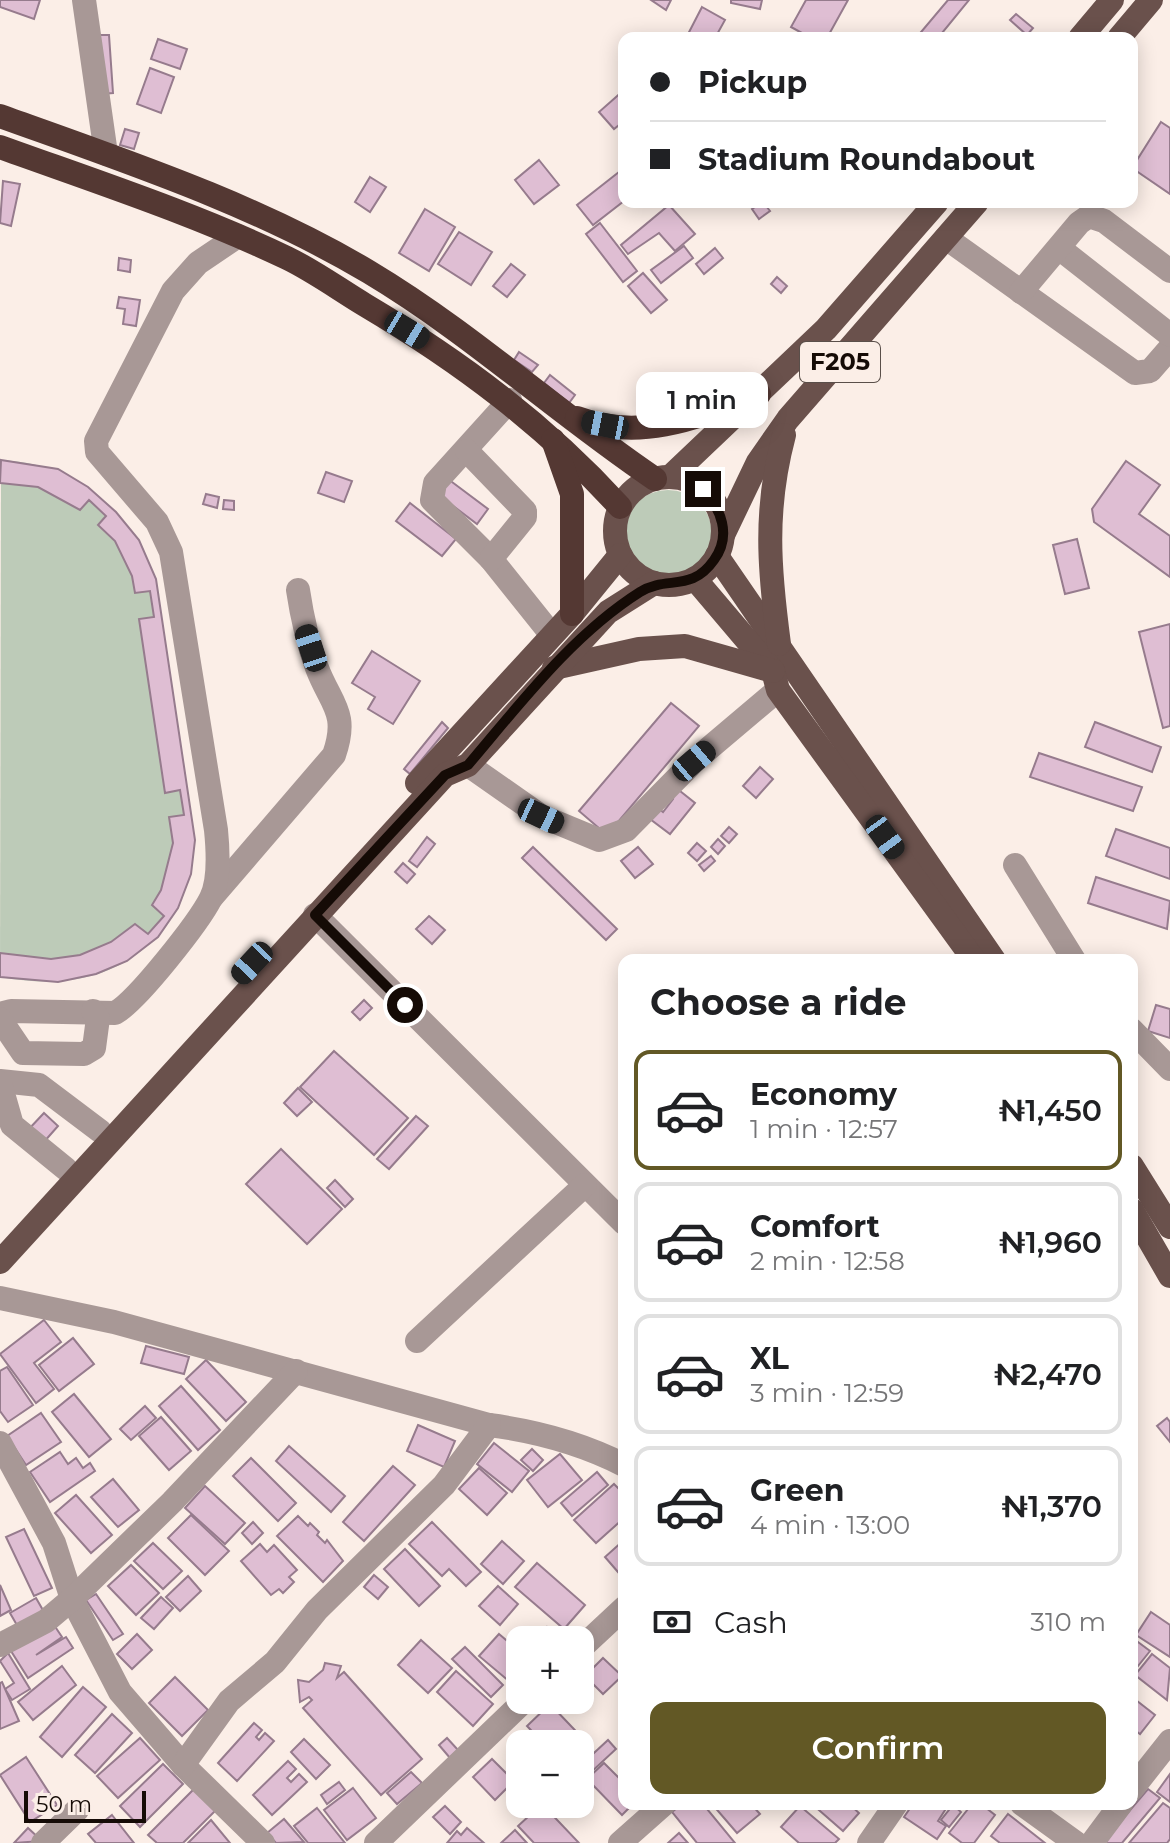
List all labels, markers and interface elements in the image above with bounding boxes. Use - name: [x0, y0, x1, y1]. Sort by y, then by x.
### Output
- text: Pickup: [698, 64, 807, 101]
- text: Stadium Roundabout: [698, 141, 1035, 178]
- car: [380, 307, 434, 353]
- road number: F205: [800, 342, 880, 382]
- callout: 1 min: [637, 373, 769, 429]
- text: 1 min: [667, 384, 737, 416]
- car: [579, 409, 631, 441]
- route end: [685, 471, 721, 507]
- car: [292, 621, 330, 675]
- car: [668, 736, 720, 786]
- car: [514, 795, 568, 837]
- car: [861, 811, 909, 863]
- car: [227, 937, 277, 989]
- text: Choose a ride: [650, 980, 907, 1024]
- route start: [387, 987, 423, 1023]
- icon: car: [654, 1074, 726, 1146]
- text: Economy: [750, 1076, 897, 1113]
- text: ₦1,450: [999, 1092, 1102, 1129]
- text: 1 min · 12:57: [750, 1113, 898, 1145]
- icon: car: [654, 1206, 726, 1278]
- text: Comfort: [750, 1208, 880, 1245]
- text: ₦1,960: [999, 1224, 1102, 1261]
- text: 2 min · 12:58: [750, 1245, 905, 1277]
- icon: car: [654, 1338, 726, 1410]
- text: XL: [750, 1340, 789, 1377]
- text: ₦2,470: [994, 1356, 1102, 1393]
- text: 3 min · 12:59: [750, 1377, 904, 1409]
- icon: car: [654, 1470, 726, 1542]
- text: Green: [750, 1472, 844, 1509]
- text: ₦1,370: [1001, 1488, 1102, 1525]
- text: 4 min · 13:00: [750, 1509, 910, 1541]
- icon: cash: [650, 1600, 694, 1644]
- text: Cash: [714, 1604, 788, 1641]
- text: 310 m: [1030, 1606, 1106, 1638]
- map controls: [506, 1626, 594, 1818]
- button: +: [506, 1626, 594, 1714]
- button: Confirm: [650, 1702, 1106, 1794]
- button: −: [506, 1730, 594, 1818]
- scale bar: [24, 1787, 146, 1823]
- text: 50 m: [36, 1791, 92, 1818]

